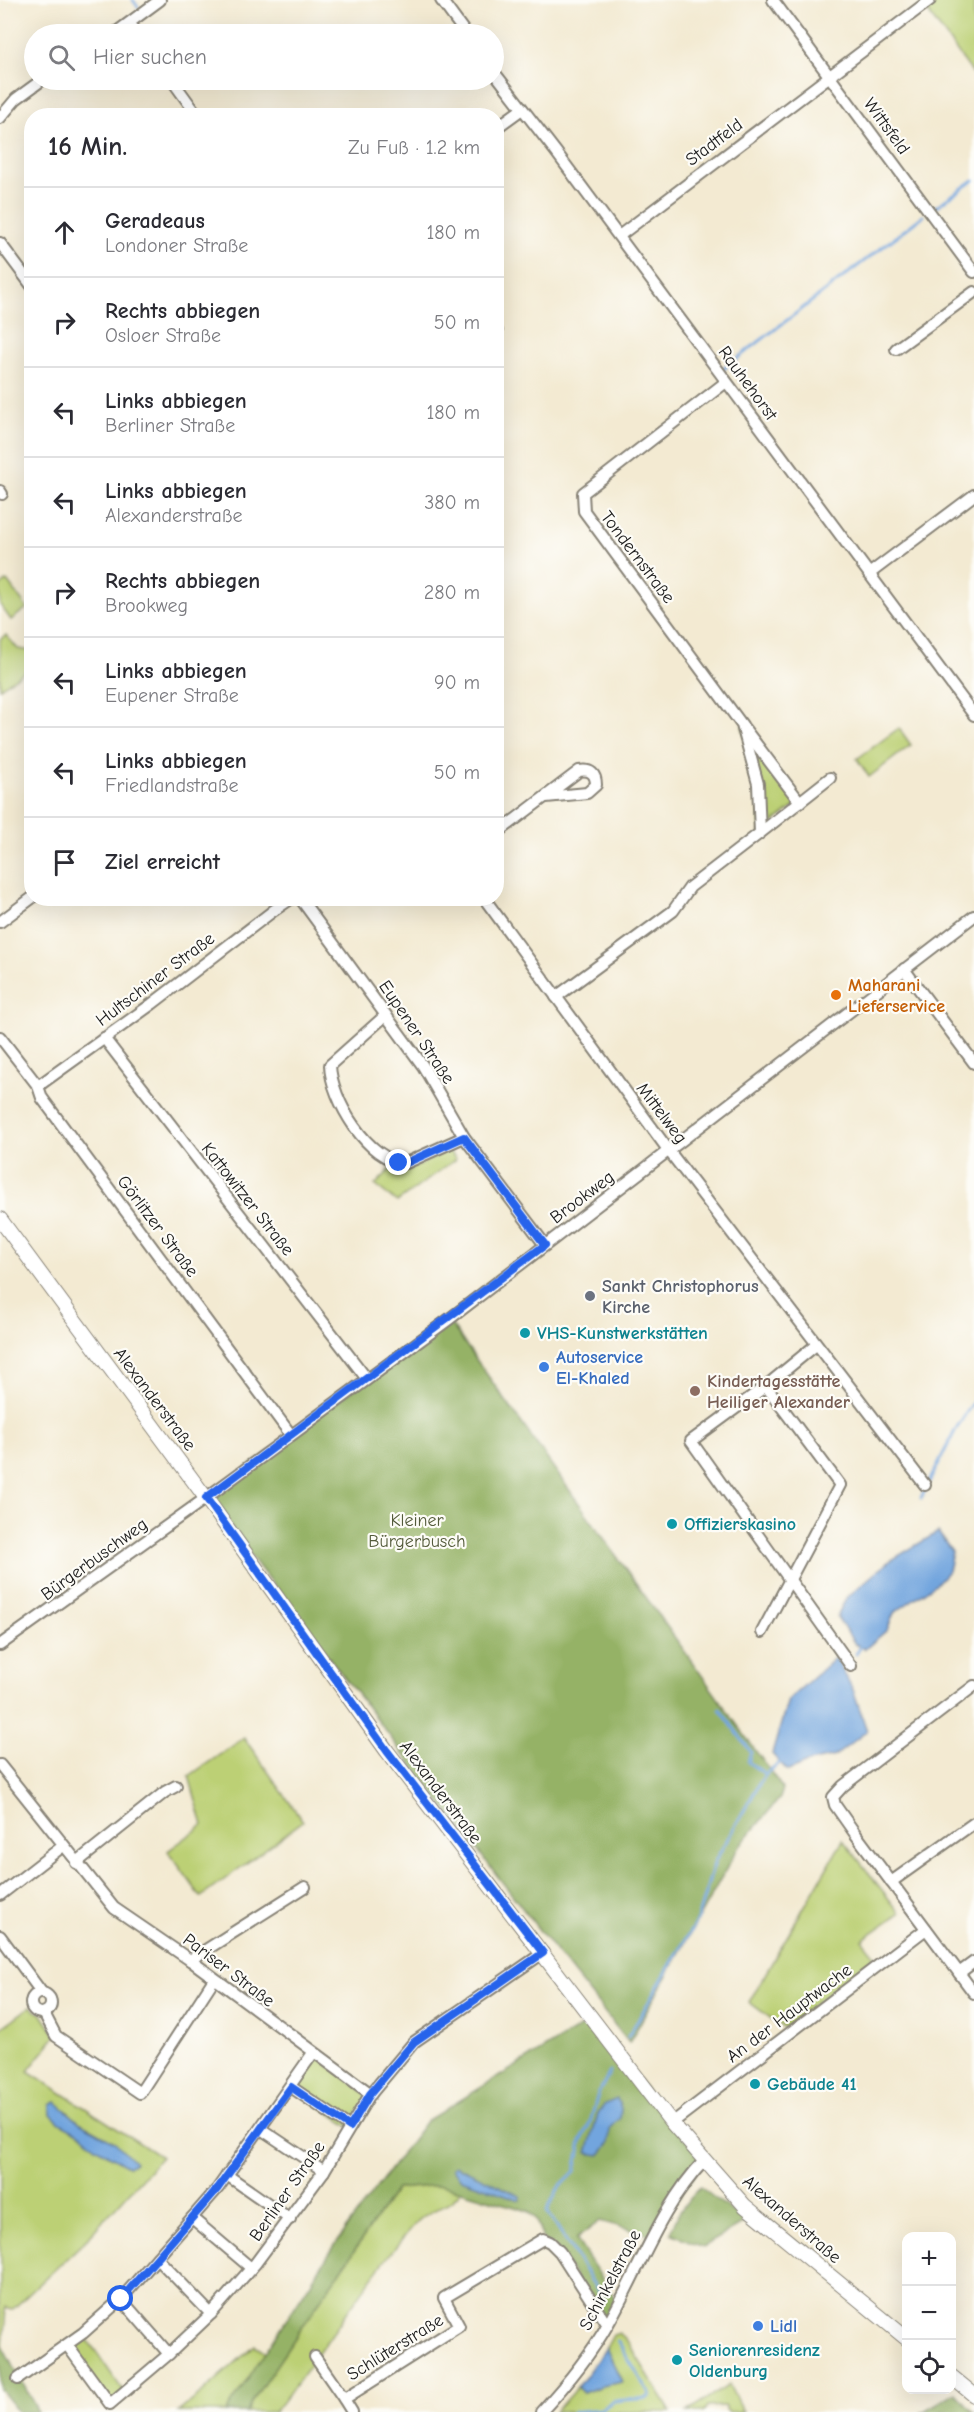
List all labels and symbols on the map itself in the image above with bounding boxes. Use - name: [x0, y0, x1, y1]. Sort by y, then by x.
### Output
- street label: Wittsfeld: [859, 94, 914, 159]
- street label: Stadtfeld: [682, 114, 747, 171]
- street label: Rauhehorst: [714, 342, 782, 425]
- street label: Tondernstraße: [596, 507, 679, 608]
- street label: Hultschiner Straße: [92, 928, 219, 1031]
- place label: Maharani Lieferservice: [848, 975, 945, 1017]
- street label: Eupener Straße: [374, 976, 459, 1088]
- marker: Maharani Lieferservice: [829, 988, 843, 1002]
- street label: Mittelweg: [632, 1079, 691, 1148]
- street label: Kattowitzer Straße: [197, 1139, 298, 1260]
- route end: [385, 1149, 411, 1175]
- street label: Brookweg: [546, 1167, 618, 1228]
- street label: Görlitzer Straße: [113, 1171, 203, 1281]
- place label: Sankt Christophorus Kirche: [602, 1276, 759, 1318]
- marker: Sankt Christophorus Kirche: [583, 1289, 597, 1303]
- place label: VHS-Kunstwerkstätten: [537, 1323, 708, 1344]
- marker: VHS-Kunstwerkstätten: [518, 1326, 532, 1340]
- street label: Alexanderstraße: [109, 1344, 200, 1455]
- place label: Autoservice El-Khaled: [556, 1347, 643, 1389]
- marker: Autoservice El-Khaled: [537, 1360, 551, 1374]
- place label: Kindertagesstätte Heiliger Alexander: [707, 1371, 851, 1413]
- marker: Kindertagesstätte Heiliger Alexander: [688, 1384, 702, 1398]
- park label: Kleiner Bürgerbusch: [368, 1510, 466, 1552]
- street label: Bürgerbuschweg: [37, 1514, 152, 1605]
- place label: Offizierskasino: [684, 1514, 796, 1535]
- marker: Offizierskasino: [665, 1517, 679, 1531]
- street label: Alexanderstraße: [395, 1737, 486, 1848]
- street label: Pariser Straße: [179, 1929, 279, 2012]
- street label: An der Hauptwache: [723, 1959, 856, 2067]
- place label: Gebäude 41: [767, 2074, 857, 2095]
- marker: Gebäude 41: [748, 2077, 762, 2091]
- street label: Berliner Straße: [245, 2137, 330, 2245]
- street label: Alexanderstraße: [738, 2171, 845, 2268]
- street label: Schinkelstraße: [575, 2226, 646, 2334]
- route start: [107, 2285, 133, 2311]
- street label: Schlüterstraße: [343, 2310, 447, 2385]
- place label: Lidl: [770, 2316, 797, 2337]
- marker: Lidl: [751, 2319, 765, 2333]
- place label: Seniorenresidenz Oldenburg: [689, 2340, 820, 2382]
- marker: Seniorenresidenz Oldenburg: [670, 2353, 684, 2367]

